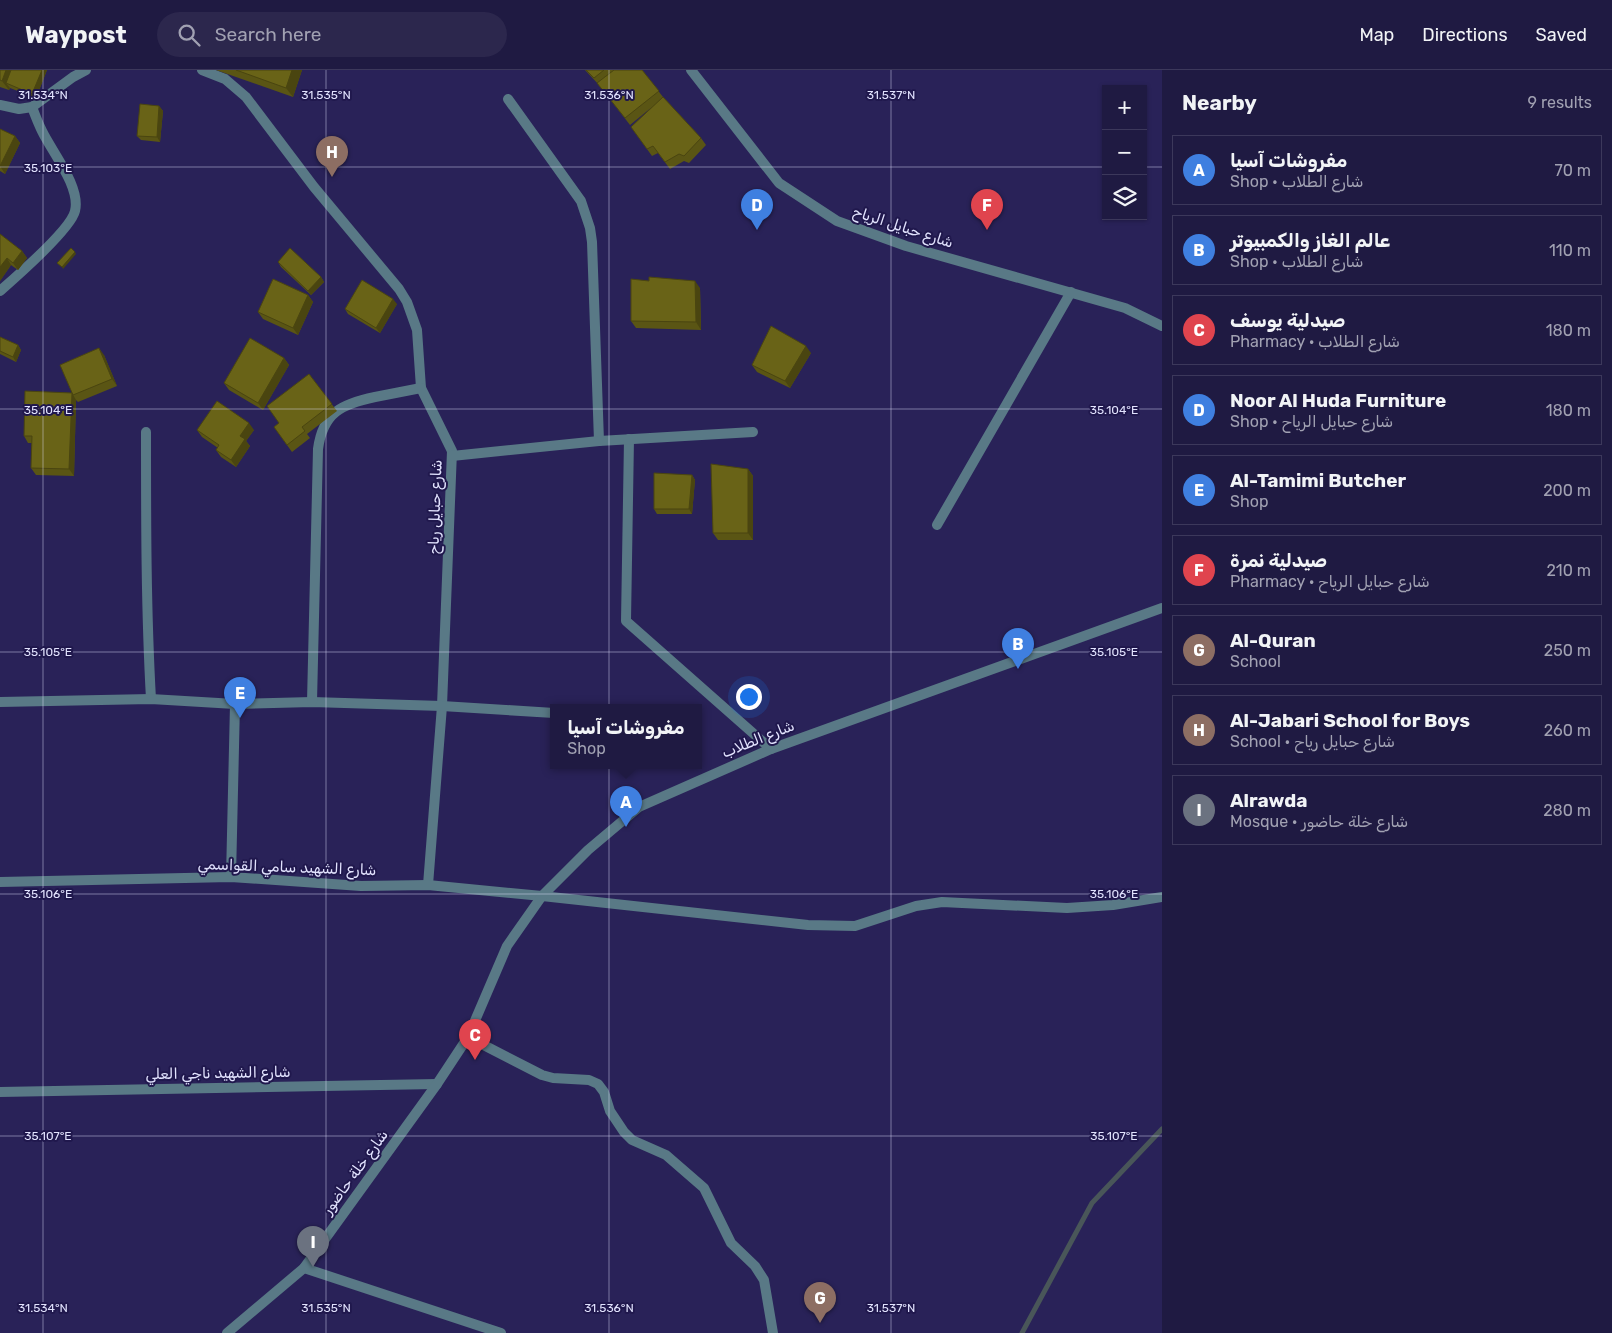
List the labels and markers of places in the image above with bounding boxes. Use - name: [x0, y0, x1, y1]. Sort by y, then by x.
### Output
- pin: H: [316, 136, 348, 177]
- pin: D: [741, 189, 773, 230]
- pin: F: [971, 189, 1003, 230]
- pin: B: [1002, 628, 1034, 669]
- pin: E: [224, 677, 256, 718]
- pin: A: [610, 786, 642, 827]
- pin: C: [459, 1019, 491, 1060]
- pin: I: [297, 1226, 329, 1267]
- pin: G: [804, 1282, 836, 1323]

